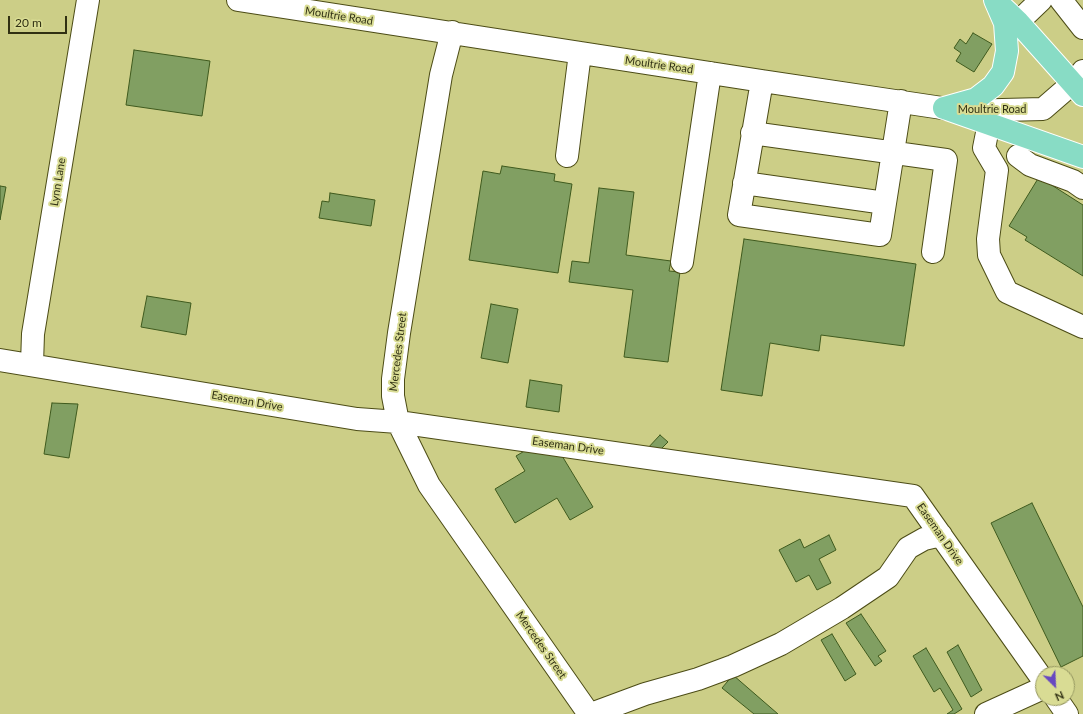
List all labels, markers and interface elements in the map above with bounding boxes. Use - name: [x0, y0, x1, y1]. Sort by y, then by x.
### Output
- street label: Moultrie Road: [304, 4, 374, 28]
- scale bar: [10, 8, 69, 34]
- text: 20 m: [15, 15, 42, 30]
- street label: Moultrie Road: [624, 54, 694, 76]
- street label: Moultrie Road: [958, 102, 1026, 116]
- street label: Lynn Lane: [48, 157, 68, 207]
- street label: Mercedes Street: [387, 312, 409, 392]
- street label: Easeman Drive: [210, 388, 284, 414]
- street label: Easeman Drive: [531, 434, 605, 458]
- street label: Easeman Drive: [914, 501, 966, 567]
- street label: Mercedes Street: [513, 609, 569, 681]
- north arrow: [1035, 666, 1075, 706]
- text: N: [1053, 689, 1066, 704]

